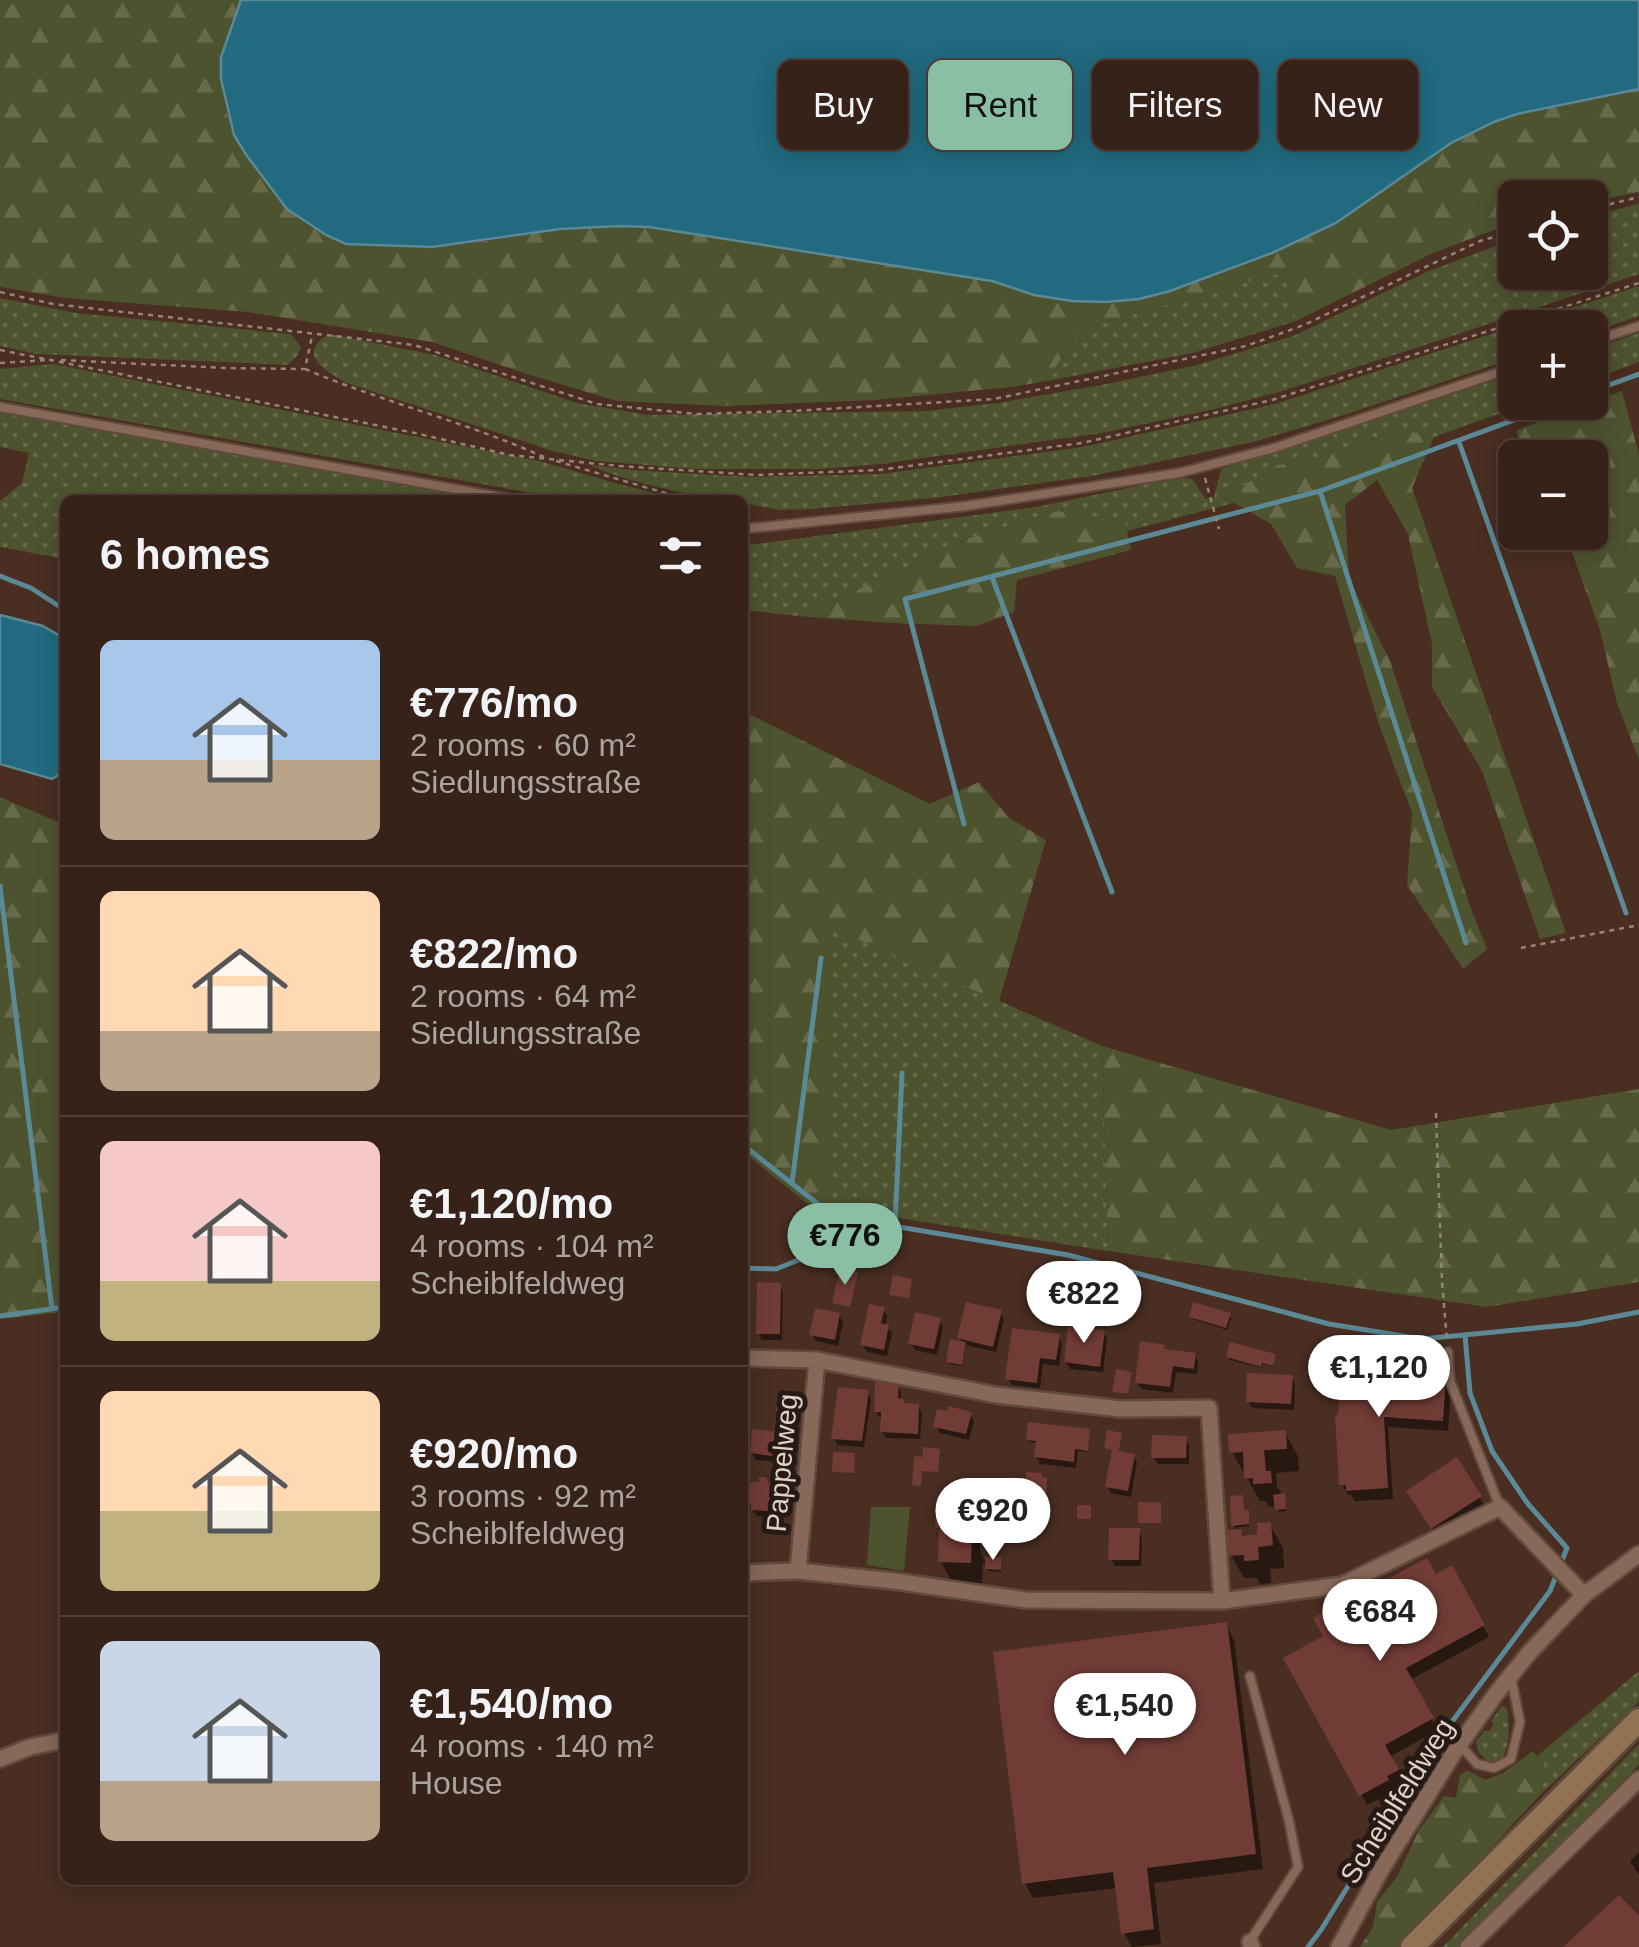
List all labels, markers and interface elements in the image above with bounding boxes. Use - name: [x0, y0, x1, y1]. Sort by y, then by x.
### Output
- chip: Buy: [778, 60, 908, 150]
- chip: Rent: [928, 60, 1072, 150]
- chip: Filters: [1092, 60, 1258, 150]
- chip: New: [1278, 60, 1418, 150]
- map controls: [1498, 180, 1608, 550]
- button: locate: [1498, 180, 1608, 290]
- button: +: [1498, 310, 1608, 420]
- button: −: [1498, 440, 1608, 550]
- icon: filters: [653, 528, 708, 583]
- text: 6 homes: [100, 531, 270, 578]
- text: €776/mo: [410, 679, 578, 726]
- icon: home: [180, 680, 300, 800]
- text: 2 rooms · 60 m²: [410, 727, 636, 763]
- text: Siedlungsstraße: [410, 764, 641, 800]
- text: €822/mo: [410, 930, 578, 977]
- icon: home: [180, 931, 300, 1051]
- text: 2 rooms · 64 m²: [410, 978, 636, 1014]
- text: Siedlungsstraße: [410, 1015, 641, 1051]
- text: €1,120/mo: [410, 1180, 613, 1227]
- icon: home: [180, 1181, 300, 1301]
- pin: €776: [786, 1203, 904, 1288]
- text: €776: [809, 1217, 881, 1253]
- text: 4 rooms · 104 m²: [410, 1228, 654, 1264]
- pin: €822: [1025, 1261, 1143, 1346]
- text: Scheiblfeldweg: [410, 1265, 625, 1301]
- text: €822: [1048, 1275, 1120, 1311]
- pin: €1,120: [1298, 1335, 1460, 1420]
- text: €1,120: [1330, 1349, 1428, 1385]
- street label: Pappelweg: [761, 1393, 803, 1533]
- text: €920/mo: [410, 1430, 578, 1477]
- icon: home: [180, 1431, 300, 1551]
- text: 3 rooms · 92 m²: [410, 1478, 636, 1514]
- pin: €920: [934, 1478, 1052, 1563]
- text: €920: [957, 1492, 1029, 1528]
- text: Scheiblfeldweg: [410, 1515, 625, 1551]
- pin: €684: [1321, 1579, 1439, 1664]
- text: €684: [1344, 1593, 1416, 1629]
- pin: €1,540: [1044, 1673, 1206, 1758]
- text: €1,540/mo: [410, 1680, 613, 1727]
- icon: home: [180, 1681, 300, 1801]
- text: €1,540: [1076, 1687, 1174, 1723]
- street label: Scheiblfeldweg: [1334, 1713, 1460, 1889]
- text: 4 rooms · 140 m²: [410, 1728, 654, 1764]
- text: House: [410, 1765, 503, 1801]

